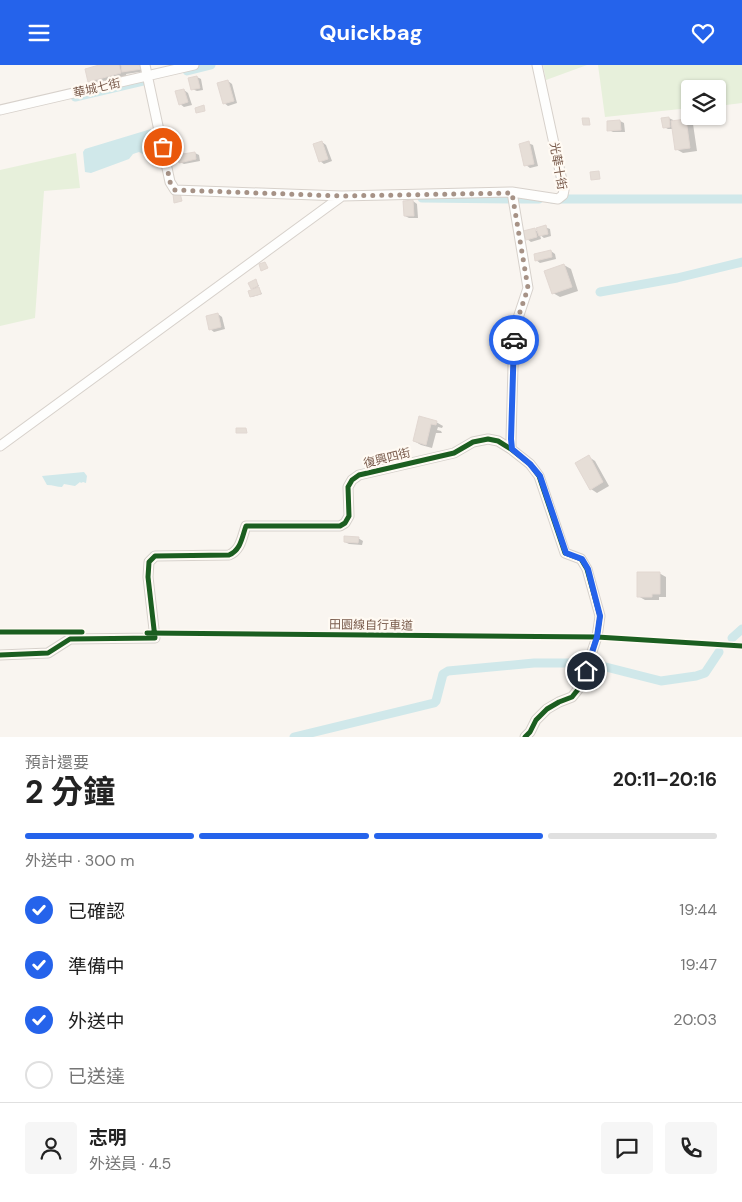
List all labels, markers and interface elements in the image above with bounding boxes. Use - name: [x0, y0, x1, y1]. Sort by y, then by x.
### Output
- text: Quickbag: [319, 18, 423, 47]
- icon: menu: [25, 19, 53, 47]
- icon: heart: [689, 19, 717, 47]
- street label: 華城七街: [72, 75, 122, 101]
- map controls: [681, 80, 726, 125]
- button: layers: [681, 80, 726, 125]
- pin: [142, 126, 184, 168]
- icon: bag: [149, 133, 177, 161]
- street label: 光華十街: [546, 141, 570, 191]
- courier: [489, 315, 539, 365]
- icon: car: [500, 326, 528, 354]
- street label: 復興四街: [362, 444, 412, 472]
- street label: 田園線自行車道: [329, 616, 413, 634]
- pin: [565, 650, 607, 692]
- icon: home: [572, 657, 600, 685]
- text: 預計還要: [25, 752, 89, 773]
- text: 20:11–20:16: [613, 767, 717, 792]
- text: 2 分鐘: [25, 771, 115, 813]
- text: 外送中 · 300 m: [25, 850, 135, 871]
- icon: check: [25, 896, 53, 924]
- text: 已確認: [68, 899, 125, 924]
- text: 19:44: [679, 899, 717, 920]
- icon: check: [25, 951, 53, 979]
- text: 準備中: [68, 954, 125, 979]
- text: 19:47: [680, 954, 717, 975]
- icon: check: [25, 1006, 53, 1034]
- text: 外送中: [68, 1009, 125, 1034]
- text: 20:03: [673, 1009, 717, 1030]
- text: 已送達: [68, 1064, 125, 1089]
- button: person: [25, 1122, 77, 1174]
- button: chat: [601, 1122, 653, 1174]
- button: phone: [665, 1122, 717, 1174]
- text: 志明: [89, 1125, 127, 1150]
- text: 外送員 · 4.5: [89, 1153, 171, 1174]

